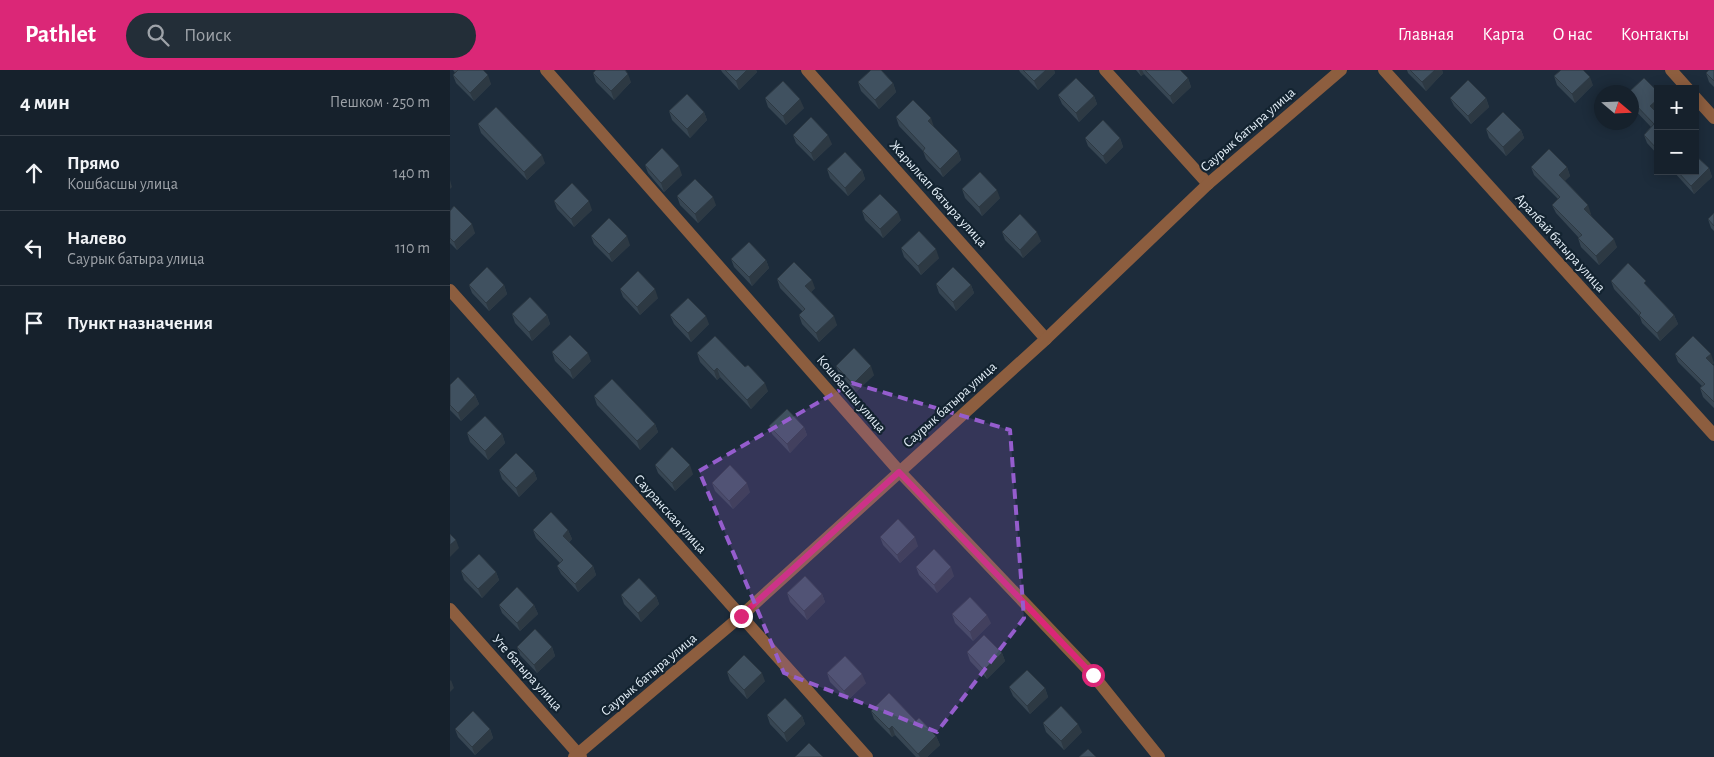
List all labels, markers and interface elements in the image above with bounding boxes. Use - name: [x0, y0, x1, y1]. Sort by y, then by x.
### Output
- search box: [126, 13, 476, 58]
- icon: search: [144, 21, 172, 49]
- text: Pathlet: [25, 23, 96, 47]
- text: Поиск: [184, 26, 231, 45]
- text: Главная: [1398, 26, 1454, 44]
- text: Карта: [1482, 26, 1524, 44]
- text: О нас: [1552, 26, 1593, 44]
- text: Контакты: [1621, 26, 1689, 44]
- street label: Саурык батыра улица: [1198, 85, 1298, 175]
- north arrow: [1594, 85, 1639, 130]
- map controls: [1654, 85, 1699, 175]
- button: +: [1654, 85, 1699, 130]
- text: 4 мин: [20, 92, 70, 113]
- text: Пешком · 250 m: [330, 94, 430, 110]
- button: −: [1654, 130, 1699, 175]
- street label: Жарылкап батыра улица: [887, 138, 990, 250]
- text: Прямо: [67, 154, 120, 173]
- icon: ahead: [20, 159, 48, 187]
- text: 140 m: [393, 165, 430, 181]
- text: Кошбасшы улица: [67, 176, 178, 192]
- street label: Аралбай батыра улица: [1512, 191, 1608, 295]
- text: Налево: [67, 229, 126, 248]
- icon: left: [20, 234, 48, 262]
- text: 110 m: [395, 240, 430, 256]
- text: Саурык батыра улица: [67, 251, 205, 267]
- icon: arrive: [20, 309, 48, 337]
- text: Пункт назначения: [67, 314, 213, 333]
- street label: Кошбасшы улица: [814, 353, 889, 436]
- street label: Саурык батыра улица: [901, 359, 1000, 450]
- street label: Сауранская улица: [631, 472, 709, 557]
- route end: [730, 605, 753, 628]
- street label: Саурык батыра улица: [598, 631, 700, 719]
- street label: Уте батыра улица: [489, 632, 565, 714]
- route start: [1082, 664, 1105, 687]

